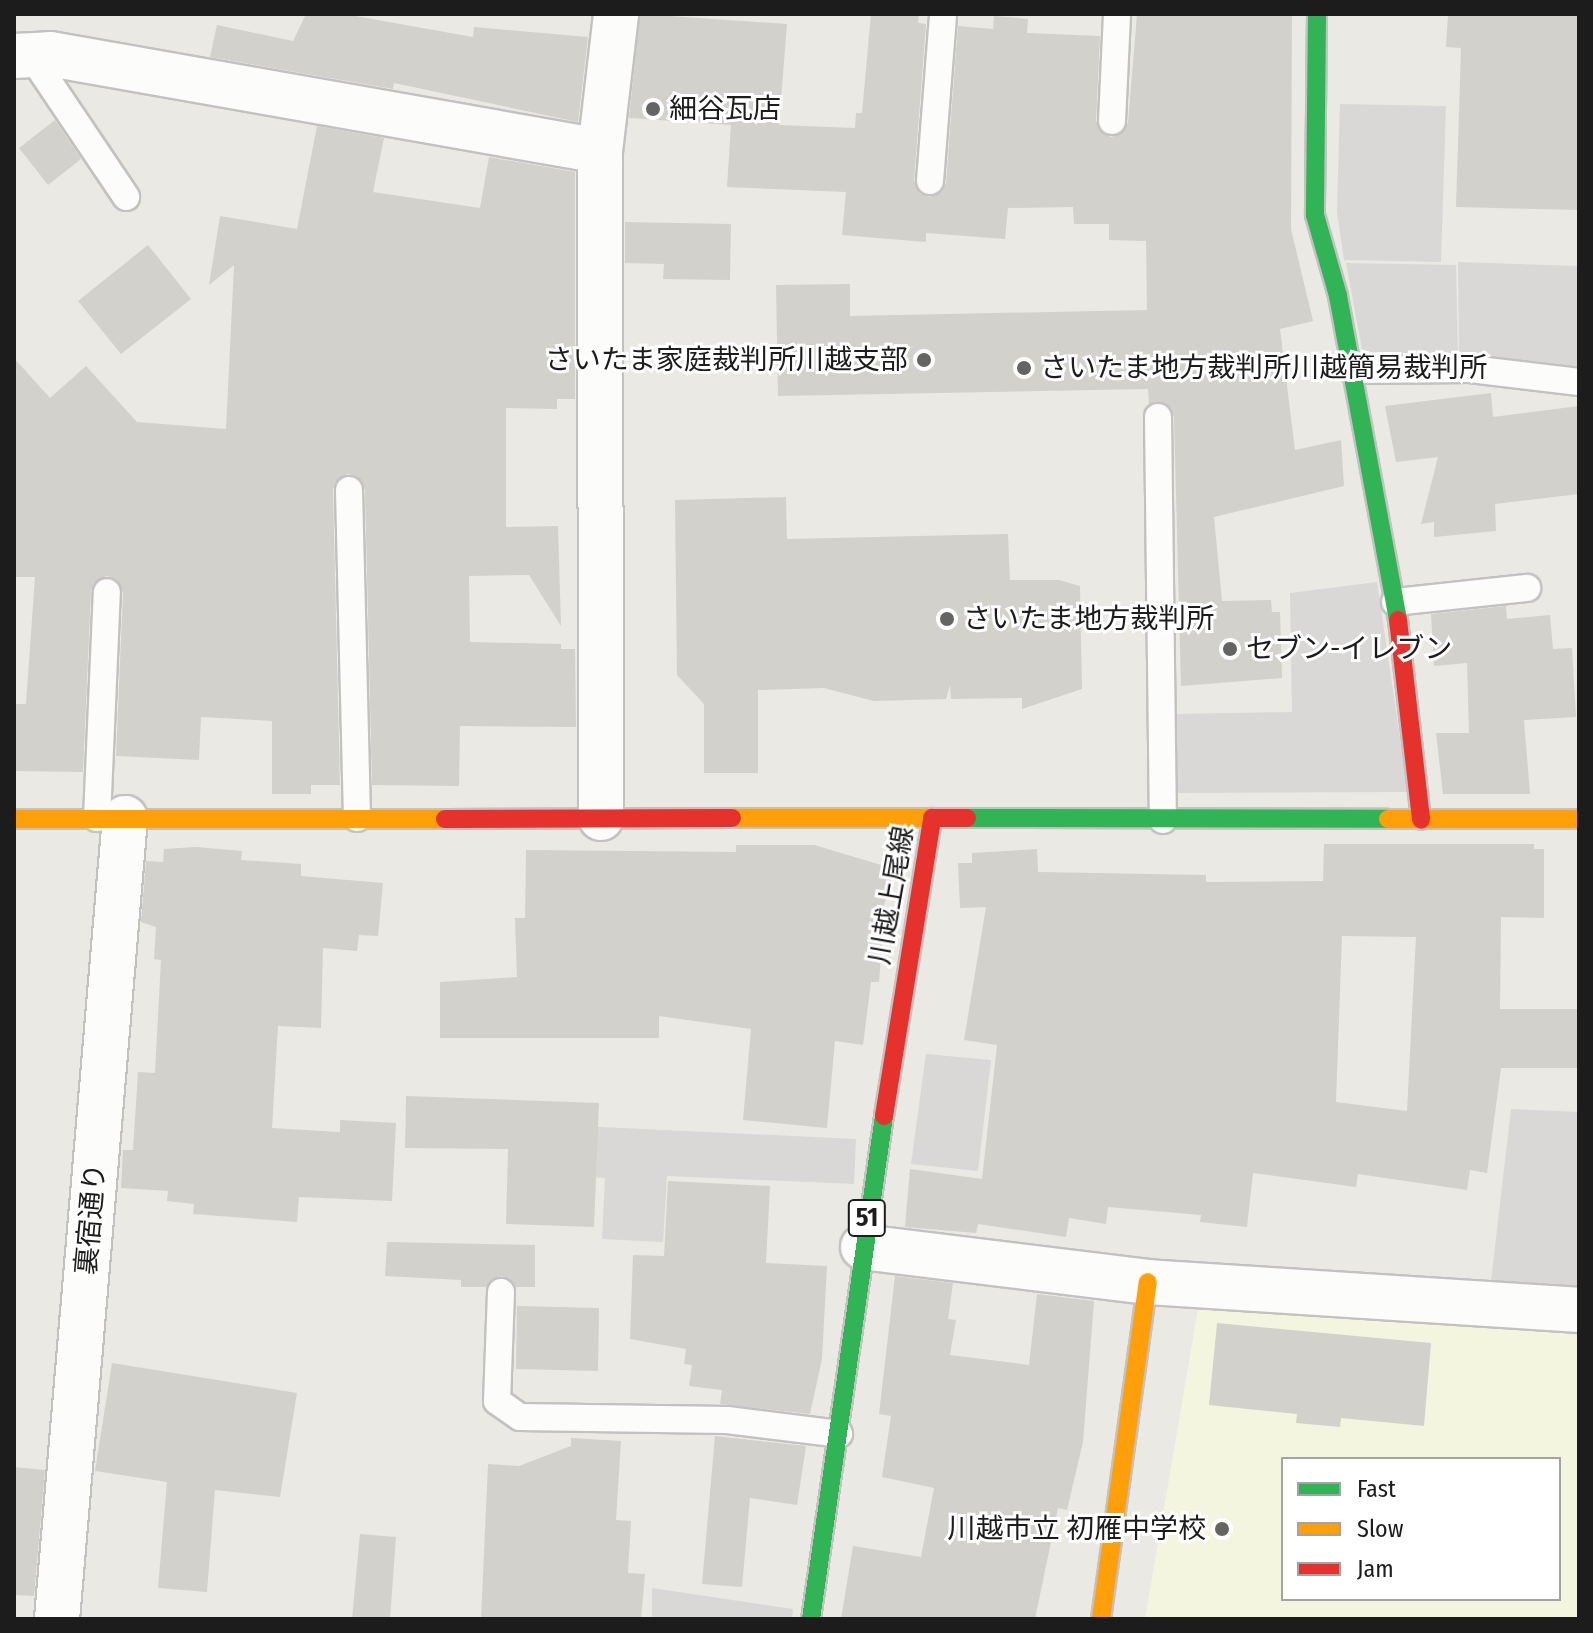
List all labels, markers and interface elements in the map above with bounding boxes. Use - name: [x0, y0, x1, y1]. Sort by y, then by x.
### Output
- place label: 細谷瓦店: [669, 92, 781, 126]
- marker: 細谷瓦店: [644, 100, 662, 118]
- place label: さいたま家庭裁判所川越支部: [544, 343, 908, 377]
- marker: さいたま家庭裁判所川越支部: [915, 351, 933, 369]
- place label: さいたま地方裁判所川越簡易裁判所: [1040, 351, 1488, 385]
- marker: さいたま地方裁判所川越簡易裁判所: [1015, 359, 1033, 377]
- place label: さいたま地方裁判所: [963, 602, 1215, 636]
- marker: さいたま地方裁判所: [938, 610, 956, 628]
- place label: セブン-イレブン: [1246, 632, 1452, 666]
- marker: セブン-イレブン: [1221, 640, 1239, 658]
- street label: 川越上尾線: [863, 823, 921, 967]
- street label: 裏宿通り: [69, 1162, 113, 1276]
- road number: 51: [847, 1196, 887, 1240]
- legend: [1281, 1457, 1561, 1601]
- text: Fast: [1357, 1475, 1396, 1503]
- place label: 川越市立 初雁中学校: [947, 1512, 1206, 1546]
- text: Slow: [1357, 1515, 1403, 1543]
- marker: 川越市立 初雁中学校: [1213, 1520, 1231, 1538]
- text: Jam: [1357, 1555, 1394, 1583]

